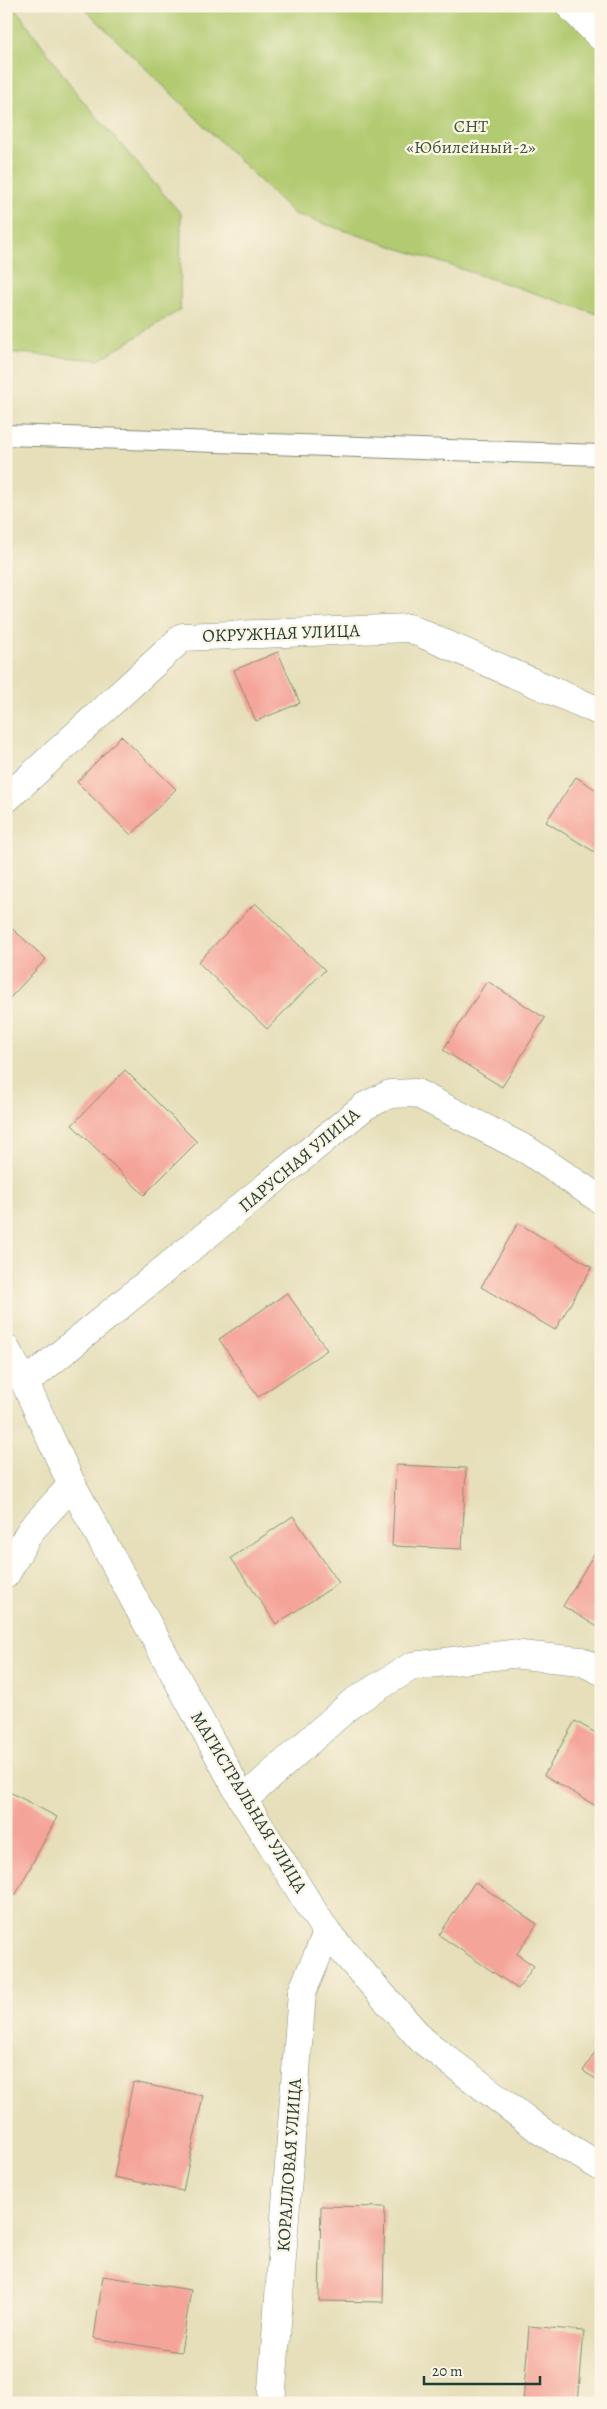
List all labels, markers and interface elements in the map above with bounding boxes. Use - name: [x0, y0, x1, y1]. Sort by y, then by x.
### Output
- park label: СНТ «Юбилейный-2»: [406, 114, 536, 159]
- street label: ОКРУЖНАЯ УЛИЦА: [202, 618, 361, 648]
- street label: ПАРУСНАЯ УЛИЦА: [233, 1102, 365, 1218]
- street label: МАГИСТРАЛЬНАЯ УЛИЦА: [185, 1707, 313, 1898]
- street label: КОРАЛЛОВАЯ УЛИЦА: [271, 2077, 307, 2253]
- scale bar: [424, 2354, 541, 2386]
- text: 20 m: [432, 2361, 463, 2381]

